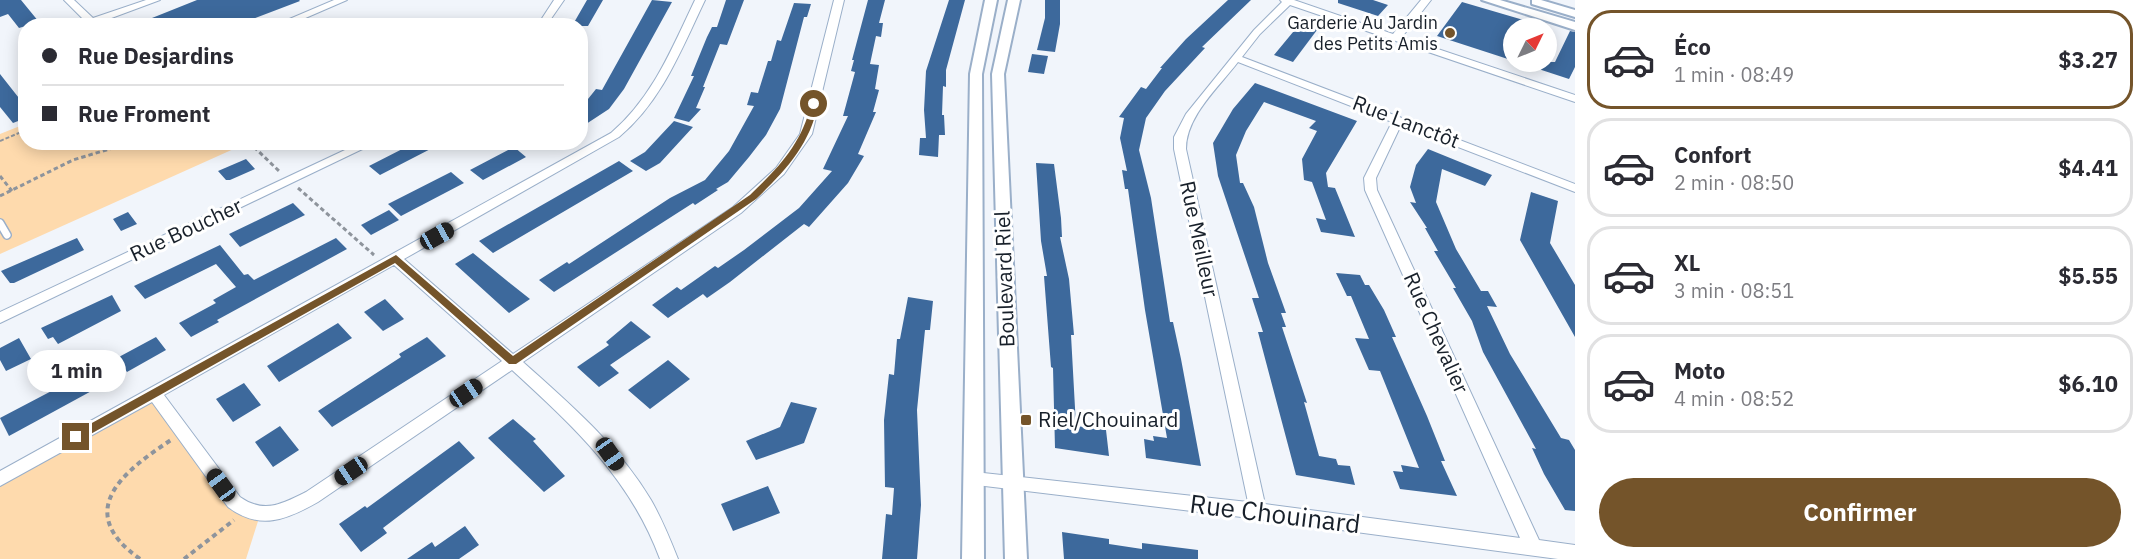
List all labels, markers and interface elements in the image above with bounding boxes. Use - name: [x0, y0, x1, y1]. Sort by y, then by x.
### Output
- place label: Garderie Au Jardin des Petits Amis: [1287, 11, 1438, 55]
- north arrow: [1503, 18, 1557, 72]
- map controls: [1503, 18, 1557, 72]
- marker: Garderie Au Jardin des Petits Amis: [1443, 26, 1457, 40]
- text: Éco: [1674, 32, 1711, 61]
- icon: car: [1602, 33, 1656, 87]
- text: Rue Desjardins: [78, 41, 234, 70]
- text: $3.27: [2058, 45, 2118, 74]
- text: 1 min · 08:49: [1674, 61, 1794, 88]
- street label: Rue Lanctôt: [1349, 88, 1464, 154]
- route start: [800, 90, 827, 117]
- text: Rue Froment: [78, 99, 210, 128]
- text: Confort: [1674, 140, 1752, 169]
- icon: car: [1602, 141, 1656, 195]
- text: $4.41: [2058, 153, 2118, 182]
- text: 2 min · 08:50: [1674, 169, 1794, 196]
- street label: Rue Meilleur: [1174, 178, 1226, 300]
- street label: Rue Boucher: [125, 191, 247, 267]
- street label: Boulevard Riel: [988, 210, 1020, 348]
- car: [417, 219, 457, 253]
- text: XL: [1674, 248, 1700, 277]
- icon: car: [1602, 249, 1656, 303]
- text: $5.55: [2058, 261, 2118, 290]
- street label: Rue Chevalier: [1398, 268, 1476, 398]
- text: 3 min · 08:51: [1674, 277, 1794, 304]
- callout: 1 min: [26, 350, 125, 392]
- text: Moto: [1674, 356, 1725, 385]
- text: 1 min: [50, 357, 103, 384]
- icon: car: [1602, 357, 1656, 411]
- text: $6.10: [2058, 369, 2118, 398]
- car: [446, 375, 486, 411]
- text: 4 min · 08:52: [1674, 385, 1794, 412]
- place label: Riel/Chouinard: [1038, 405, 1178, 433]
- marker: Riel/Chouinard: [1019, 413, 1033, 427]
- route end: [62, 423, 89, 450]
- car: [592, 434, 628, 474]
- car: [331, 453, 371, 489]
- car: [203, 465, 239, 505]
- button: Confirmer: [1599, 478, 2121, 547]
- street label: Rue Chouinard: [1188, 486, 1362, 540]

